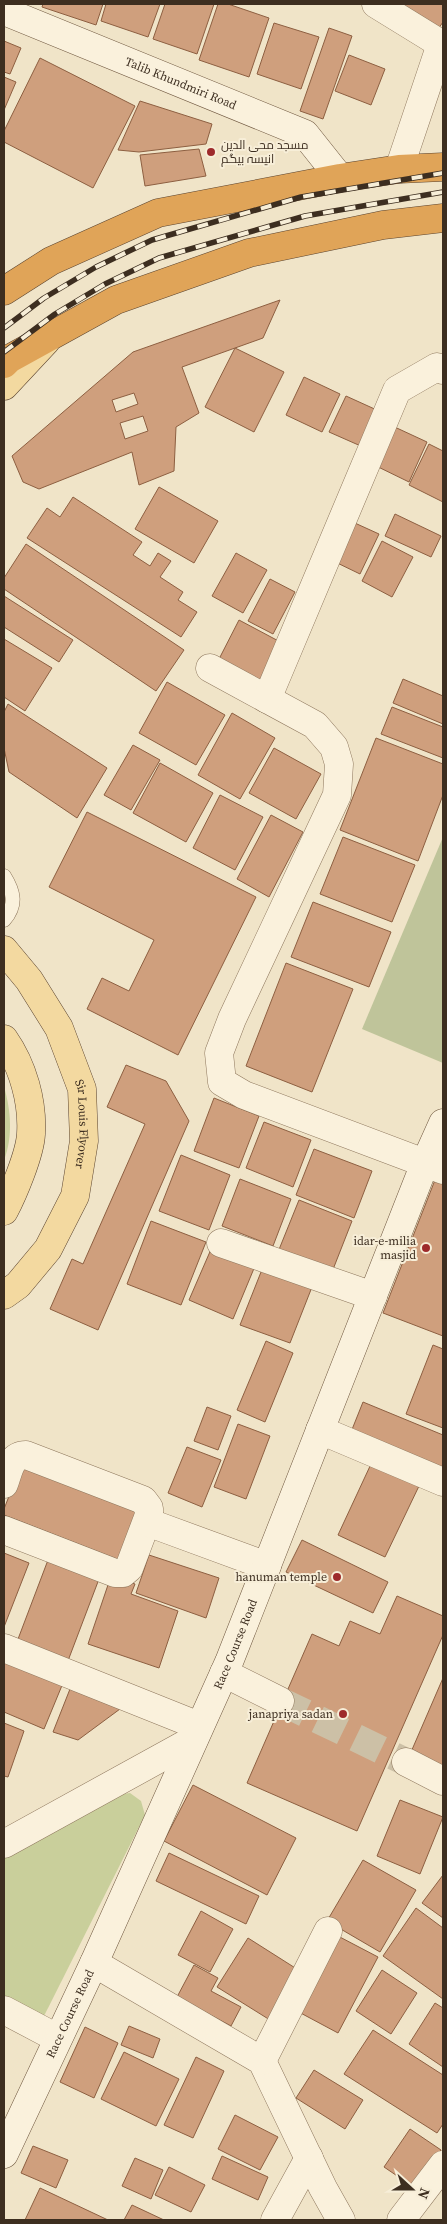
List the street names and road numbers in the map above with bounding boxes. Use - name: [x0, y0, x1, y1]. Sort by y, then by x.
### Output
- street label: Talib Khundmiri Road: [123, 53, 239, 113]
- street label: Sir Louis Flyover: [71, 1077, 92, 1170]
- street label: Race Course Road: [210, 1597, 261, 1692]
- street label: Race Course Road: [42, 1967, 98, 2061]

